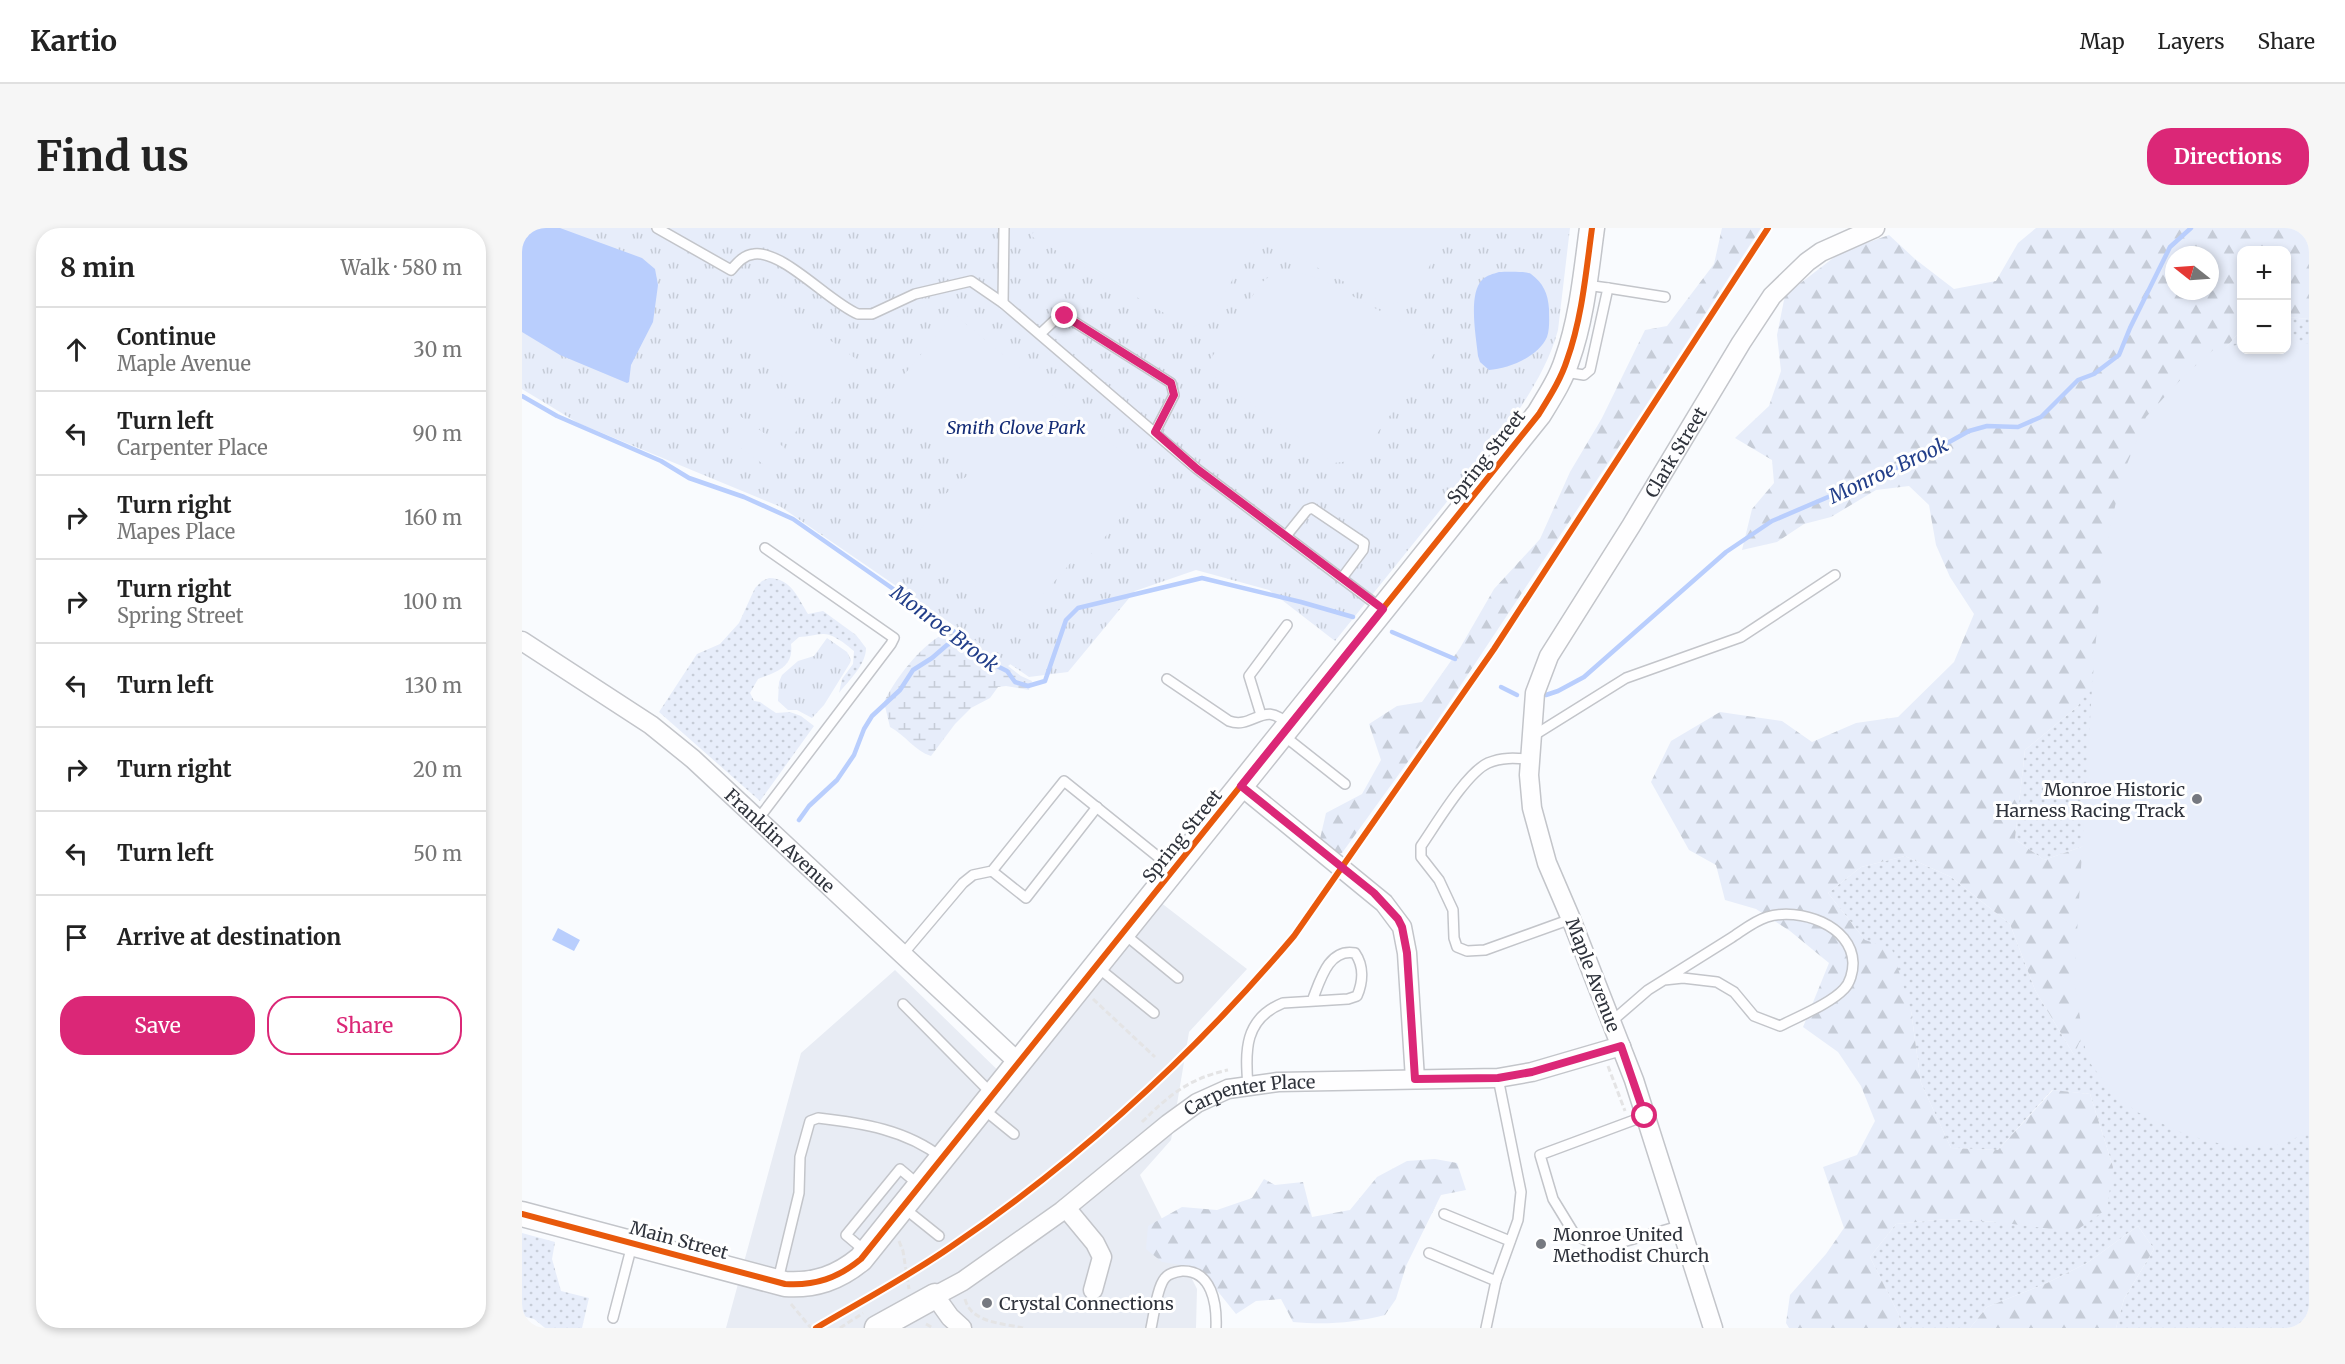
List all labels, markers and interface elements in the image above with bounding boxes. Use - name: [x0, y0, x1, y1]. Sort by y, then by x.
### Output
- text: Kartio: [30, 23, 117, 59]
- text: Map: [2080, 28, 2125, 55]
- text: Layers: [2158, 28, 2225, 55]
- text: Share: [2258, 28, 2315, 55]
- button: Directions: [2147, 128, 2309, 185]
- text: Find us: [36, 130, 189, 182]
- north arrow: [2165, 246, 2219, 300]
- map controls: [2237, 246, 2291, 354]
- button: +: [2237, 246, 2291, 300]
- text: 8 min: [60, 251, 135, 284]
- text: Walk · 580 m: [341, 255, 462, 280]
- button: −: [2237, 300, 2291, 354]
- route end: [1051, 302, 1077, 328]
- text: Continue: [117, 323, 216, 351]
- icon: ahead: [60, 333, 93, 366]
- text: 30 m: [413, 337, 462, 362]
- text: Maple Avenue: [117, 351, 251, 376]
- street label: Clark Street: [1639, 402, 1712, 502]
- street label: Spring Street: [1442, 405, 1530, 509]
- text: Turn left: [117, 407, 214, 435]
- park label: Smith Clove Park: [947, 416, 1086, 439]
- icon: left: [60, 417, 93, 450]
- text: 90 m: [412, 421, 462, 446]
- water label: Monroe Brook: [1823, 431, 1952, 509]
- text: Carpenter Place: [117, 435, 268, 460]
- text: Turn right: [117, 491, 231, 519]
- icon: right: [60, 501, 93, 534]
- text: 160 m: [404, 505, 462, 530]
- text: Mapes Place: [117, 519, 235, 544]
- text: Turn right: [117, 575, 231, 603]
- water label: Monroe Brook: [885, 579, 1004, 677]
- icon: right: [60, 585, 93, 618]
- text: 100 m: [403, 589, 462, 614]
- text: Spring Street: [117, 603, 243, 628]
- icon: left: [60, 669, 93, 702]
- text: Turn left: [117, 671, 214, 699]
- text: 130 m: [405, 673, 462, 698]
- icon: right: [60, 753, 93, 786]
- text: Turn right: [117, 755, 231, 783]
- text: 20 m: [413, 757, 462, 782]
- place label: Monroe Historic Harness Racing Track: [1995, 778, 2186, 822]
- street label: Franklin Avenue: [720, 783, 840, 897]
- street label: Spring Street: [1137, 785, 1227, 887]
- marker: Monroe Historic Harness Racing Track: [2190, 792, 2204, 806]
- icon: left: [60, 837, 93, 870]
- text: Turn left: [117, 839, 214, 867]
- text: 50 m: [413, 841, 462, 866]
- street label: Maple Avenue: [1561, 915, 1625, 1035]
- icon: arrive: [60, 921, 93, 954]
- text: Arrive at destination: [117, 923, 341, 951]
- button: Save: [60, 996, 255, 1055]
- button: Share: [267, 996, 462, 1055]
- street label: Carpenter Place: [1179, 1070, 1316, 1120]
- route start: [1631, 1102, 1657, 1128]
- street label: Main Street: [627, 1216, 731, 1264]
- place label: Monroe United Methodist Church: [1553, 1223, 1709, 1267]
- marker: Monroe United Methodist Church: [1534, 1237, 1548, 1251]
- place label: Crystal Connections: [999, 1292, 1174, 1315]
- marker: Crystal Connections: [980, 1296, 994, 1310]

